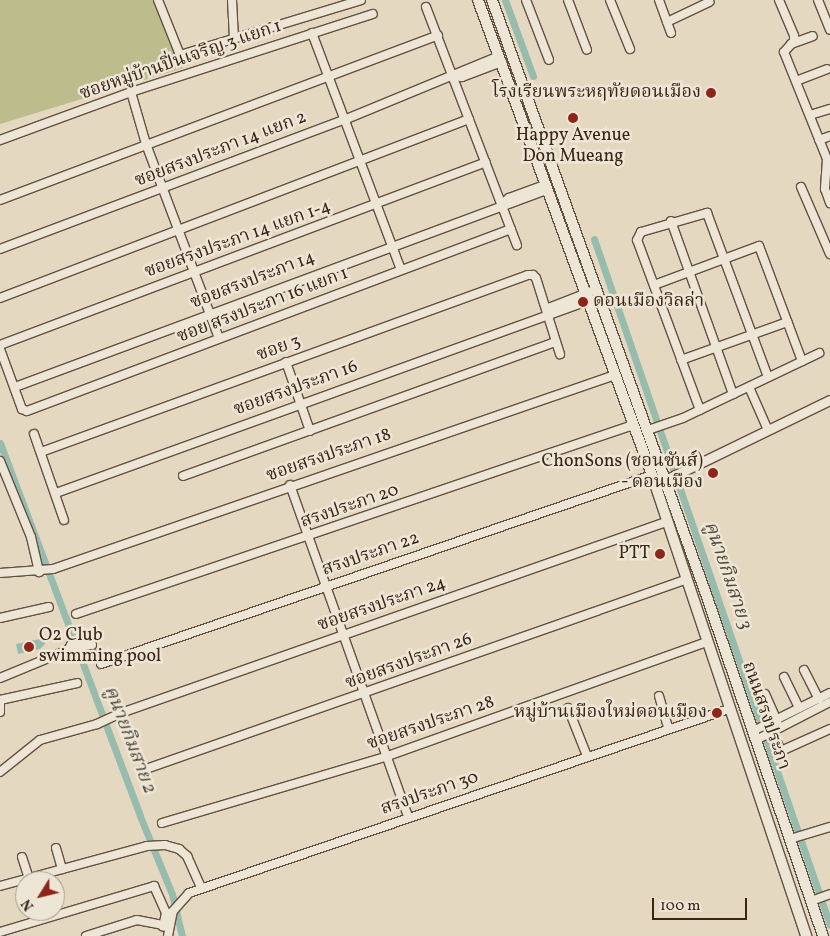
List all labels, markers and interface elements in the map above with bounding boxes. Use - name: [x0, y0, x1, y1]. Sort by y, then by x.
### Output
- street label: ซอยหมู่บ้านปิ่นเจริญ 3 แยก 1: [77, 16, 285, 106]
- place label: โรงเรียนพระหฤทัยดอนเมือง: [492, 82, 701, 104]
- marker: โรงเรียนพระหฤทัยดอนเมือง: [705, 87, 717, 99]
- street label: ซอยสรงประภา 14 แยก 2: [132, 107, 310, 193]
- marker: Happy Avenue Don Mueang: [567, 112, 579, 124]
- place label: Happy Avenue Don Mueang: [515, 126, 631, 168]
- street label: ซอยสรงประภา 14 แยก 1-4: [142, 196, 334, 284]
- street label: ซอยสรงประภา 14: [188, 247, 318, 315]
- street label: ซอย สรงประภา 16 แยก 1: [174, 263, 352, 349]
- place label: ดอนเมืองวิลล่า: [593, 291, 704, 313]
- marker: ดอนเมืองวิลล่า: [577, 296, 589, 308]
- street label: ซอย 3: [254, 331, 304, 367]
- street label: ซอยสรงประภา 16: [231, 357, 361, 421]
- street label: ซอยสรงประภา 18: [264, 425, 394, 487]
- place label: ChonSons (ชอนซันส์) - ดอนเมือง: [542, 452, 703, 494]
- marker: ChonSons (ชอนซันส์) - ดอนเมือง: [707, 467, 719, 479]
- street label: สรงประภา 20: [298, 480, 402, 534]
- water label: คูนายกิมสาย 3: [698, 519, 756, 633]
- street label: สรงประภา 22: [320, 528, 422, 582]
- place label: PTT: [618, 543, 650, 565]
- marker: PTT: [654, 548, 666, 560]
- street label: ซอยสรงประภา 24: [315, 573, 449, 637]
- place label: O2 Club swimming pool: [39, 626, 161, 669]
- street label: ซอยสรงประภา 26: [343, 629, 475, 695]
- marker: O2 Club swimming pool: [23, 641, 35, 653]
- street label: ถนนสรงประภา: [736, 659, 794, 773]
- water label: คูนายกิมสาย 2: [98, 683, 160, 797]
- street label: ซอยสรงประภา 28: [365, 692, 497, 756]
- place label: หมู่บ้านเมืองใหม่ดอนเมือง: [514, 702, 707, 724]
- marker: หมู่บ้านเมืองใหม่ดอนเมือง: [711, 707, 723, 719]
- street label: สรงประภา 30: [378, 767, 482, 821]
- north arrow: [15, 871, 65, 921]
- scale bar: [655, 888, 750, 920]
- text: N: [18, 895, 39, 914]
- text: 100 m: [660, 896, 700, 917]

